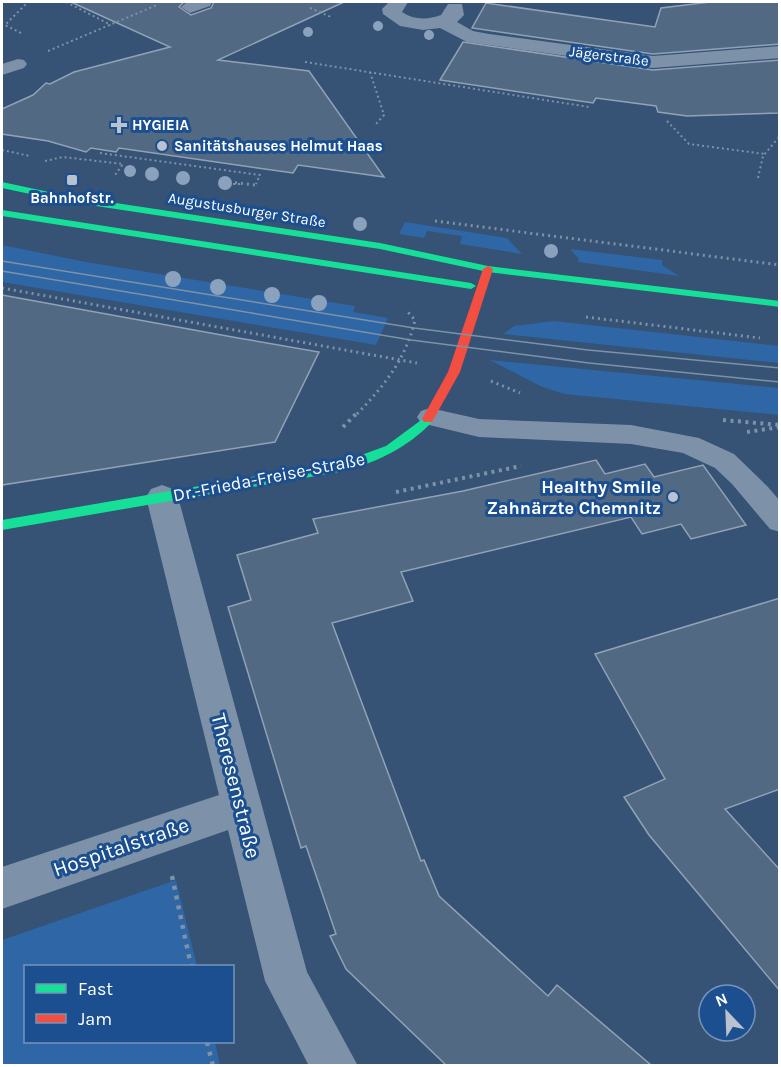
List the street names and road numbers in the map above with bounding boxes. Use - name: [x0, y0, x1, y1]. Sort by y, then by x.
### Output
- street label: Jägerstraße: [568, 42, 650, 70]
- street label: Augustusburger Straße: [167, 189, 327, 231]
- street label: Dr.-Frieda-Freise-Straße: [171, 448, 367, 506]
- street label: Theresenstraße: [206, 711, 266, 861]
- street label: Hospitalstraße: [50, 813, 192, 881]

